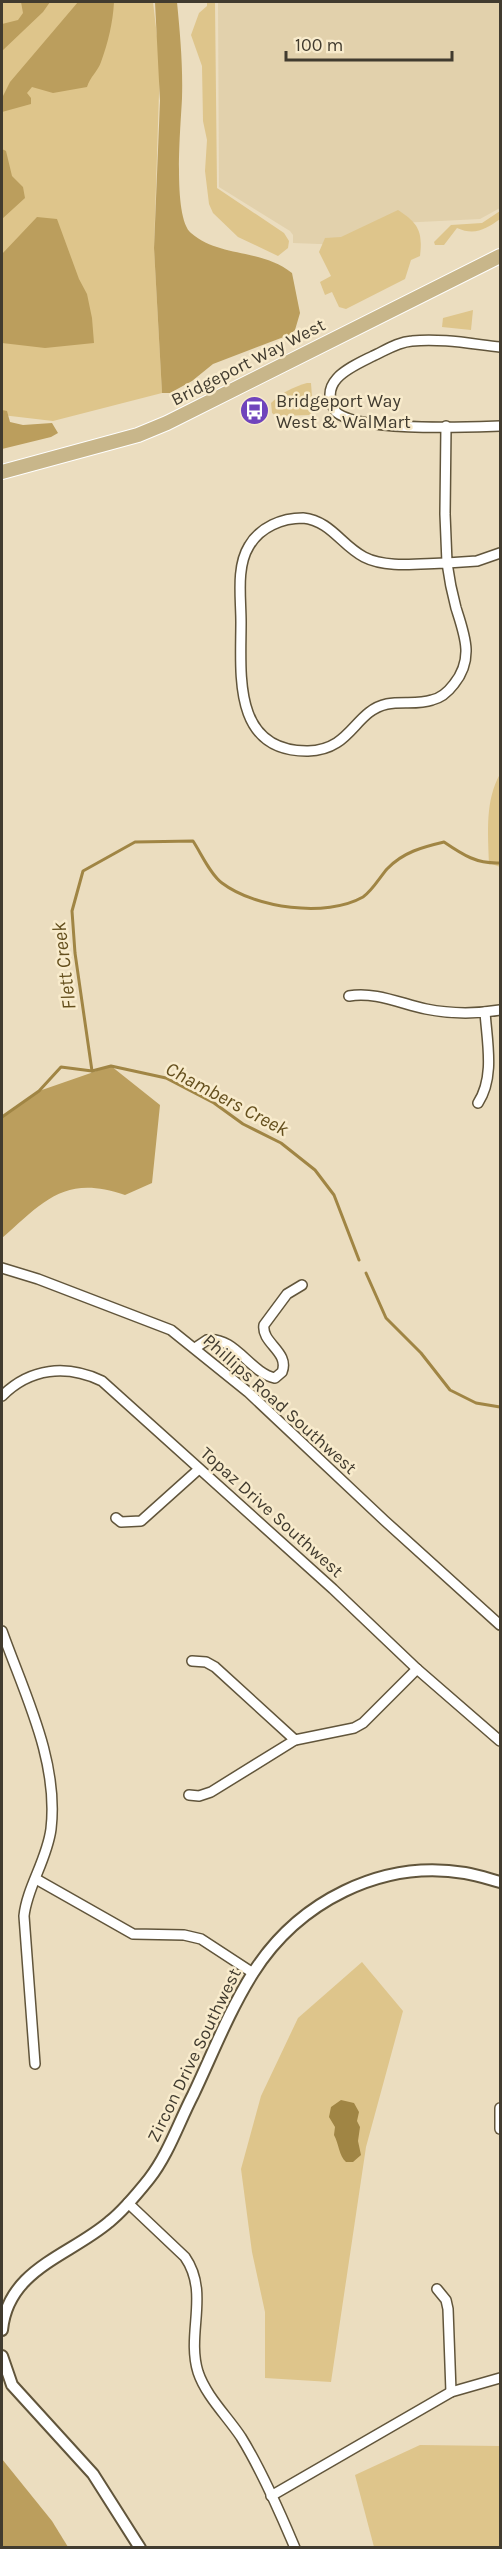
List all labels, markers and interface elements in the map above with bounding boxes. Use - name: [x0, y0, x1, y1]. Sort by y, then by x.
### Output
- scale bar: [286, 24, 452, 62]
- text: 100 m: [295, 34, 343, 56]
- street label: Bridgeport Way West: [167, 313, 329, 410]
- place label: Bridgeport Way West & WalMart: [276, 390, 411, 433]
- bus stop icon: Bridgeport Way West & WalMart: [239, 395, 271, 427]
- water label: Flett Creek: [47, 920, 81, 1011]
- water label: Chambers Creek: [162, 1057, 293, 1141]
- street label: Phillips Road Southwest: [199, 1329, 362, 1479]
- street label: Topaz Drive Southwest: [196, 1442, 348, 1582]
- street label: Zircon Drive Southwest: [142, 1964, 246, 2146]

